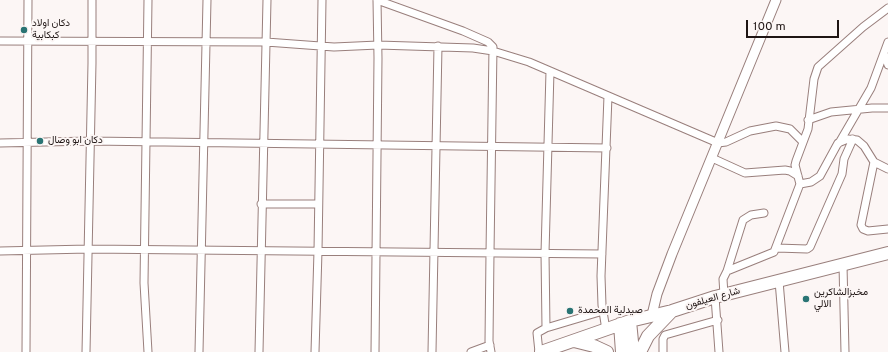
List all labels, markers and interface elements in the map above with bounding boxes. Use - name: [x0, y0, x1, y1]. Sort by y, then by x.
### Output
- scale bar: [748, 12, 841, 38]
- place label: دكان اولاد كبكابية: [32, 18, 70, 42]
- text: 100 m: [753, 19, 786, 35]
- marker: دكان اولاد كبكابية: [19, 25, 29, 35]
- place label: دكان ابو وصال: [48, 135, 103, 147]
- marker: دكان ابو وصال: [35, 136, 45, 146]
- street label: شارع العيلفون: [684, 285, 742, 313]
- place label: مخبزالشاكرين الالي: [814, 287, 868, 310]
- marker: مخبزالشاكرين الالي: [801, 294, 811, 304]
- place label: صيدلية المحمدة: [578, 305, 643, 317]
- marker: صيدلية المحمدة: [565, 306, 575, 316]

